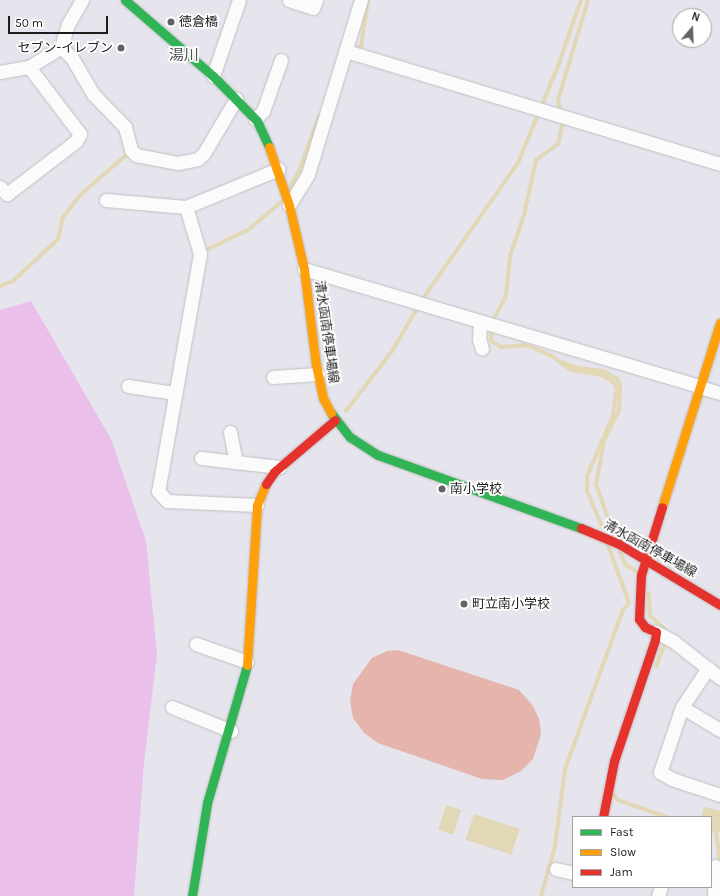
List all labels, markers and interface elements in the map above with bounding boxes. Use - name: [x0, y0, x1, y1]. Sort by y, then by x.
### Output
- scale bar: [10, 8, 110, 34]
- north arrow: [672, 8, 712, 48]
- text: N: [690, 10, 702, 25]
- place label: 徳倉橋: [179, 14, 218, 30]
- text: 50 m: [15, 16, 43, 30]
- marker: 徳倉橋: [166, 17, 176, 27]
- place label: セブン-イレブン: [17, 40, 113, 56]
- marker: セブン-イレブン: [116, 43, 126, 53]
- district label: 湯川: [169, 47, 199, 65]
- street label: 清水函南停車場線: [311, 279, 341, 385]
- place label: 南小学校: [450, 481, 502, 497]
- marker: 南小学校: [437, 484, 447, 494]
- street label: 清水函南停車場線: [601, 517, 699, 581]
- place label: 町立南小学校: [472, 596, 550, 612]
- marker: 町立南小学校: [459, 599, 469, 609]
- legend: [572, 816, 712, 888]
- text: Fast: [610, 825, 633, 839]
- text: Slow: [610, 845, 636, 859]
- text: Jam: [610, 865, 633, 879]

